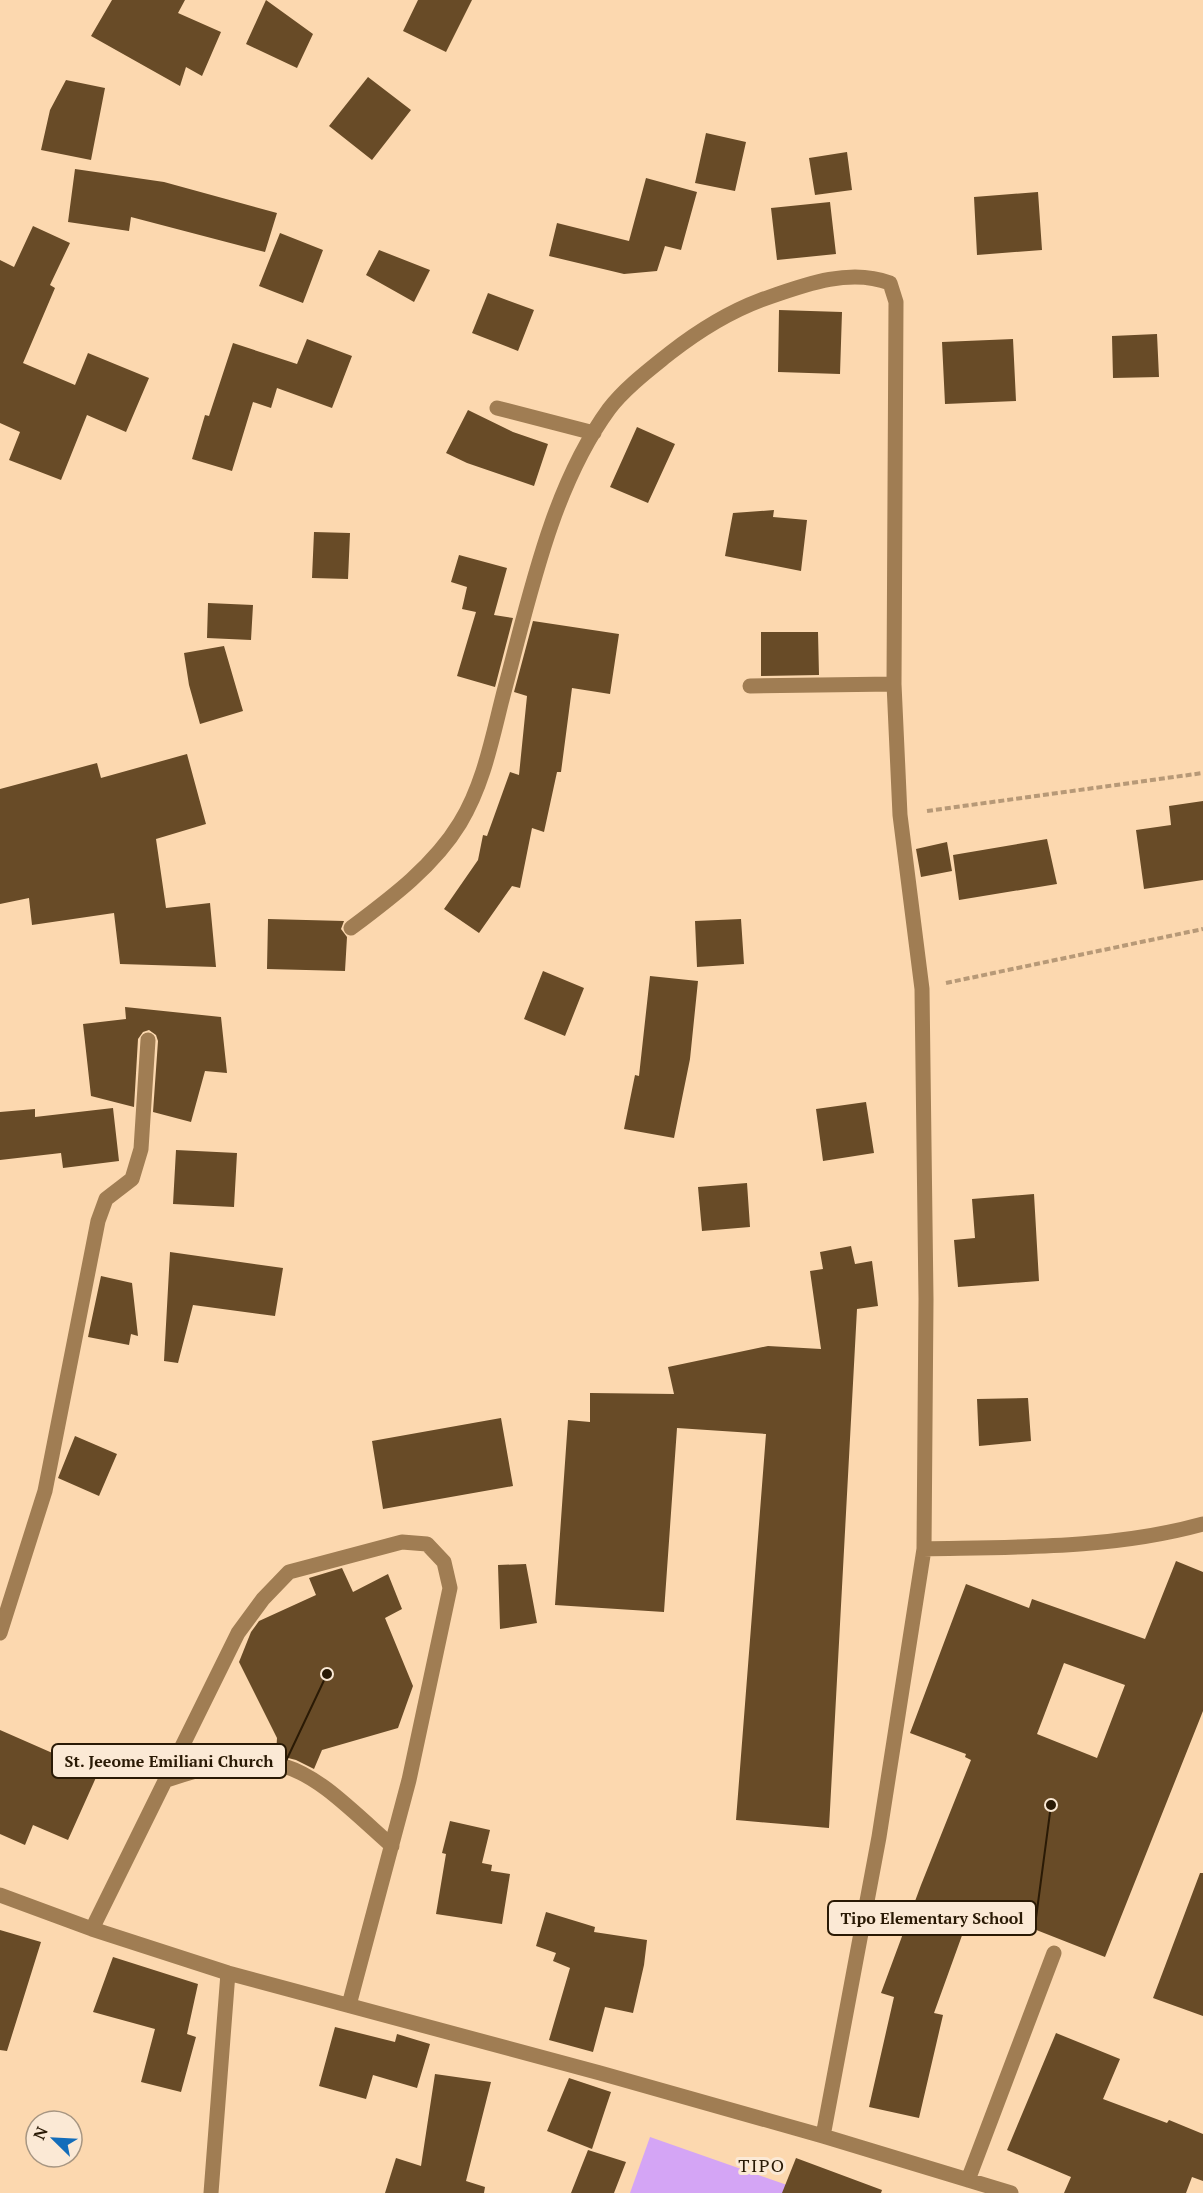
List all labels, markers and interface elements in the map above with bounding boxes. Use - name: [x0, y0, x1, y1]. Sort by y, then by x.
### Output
- callout: St. Jeeome Emiliani Church: [52, 1744, 286, 1778]
- text: St. Jeeome Emiliani Church: [65, 1750, 274, 1772]
- callout: Tipo Elementary School: [828, 1901, 1036, 1935]
- text: Tipo Elementary School: [840, 1907, 1024, 1929]
- north arrow: [24, 2109, 84, 2169]
- text: N: [28, 2123, 53, 2143]
- district label: TIPO: [738, 2153, 786, 2177]

